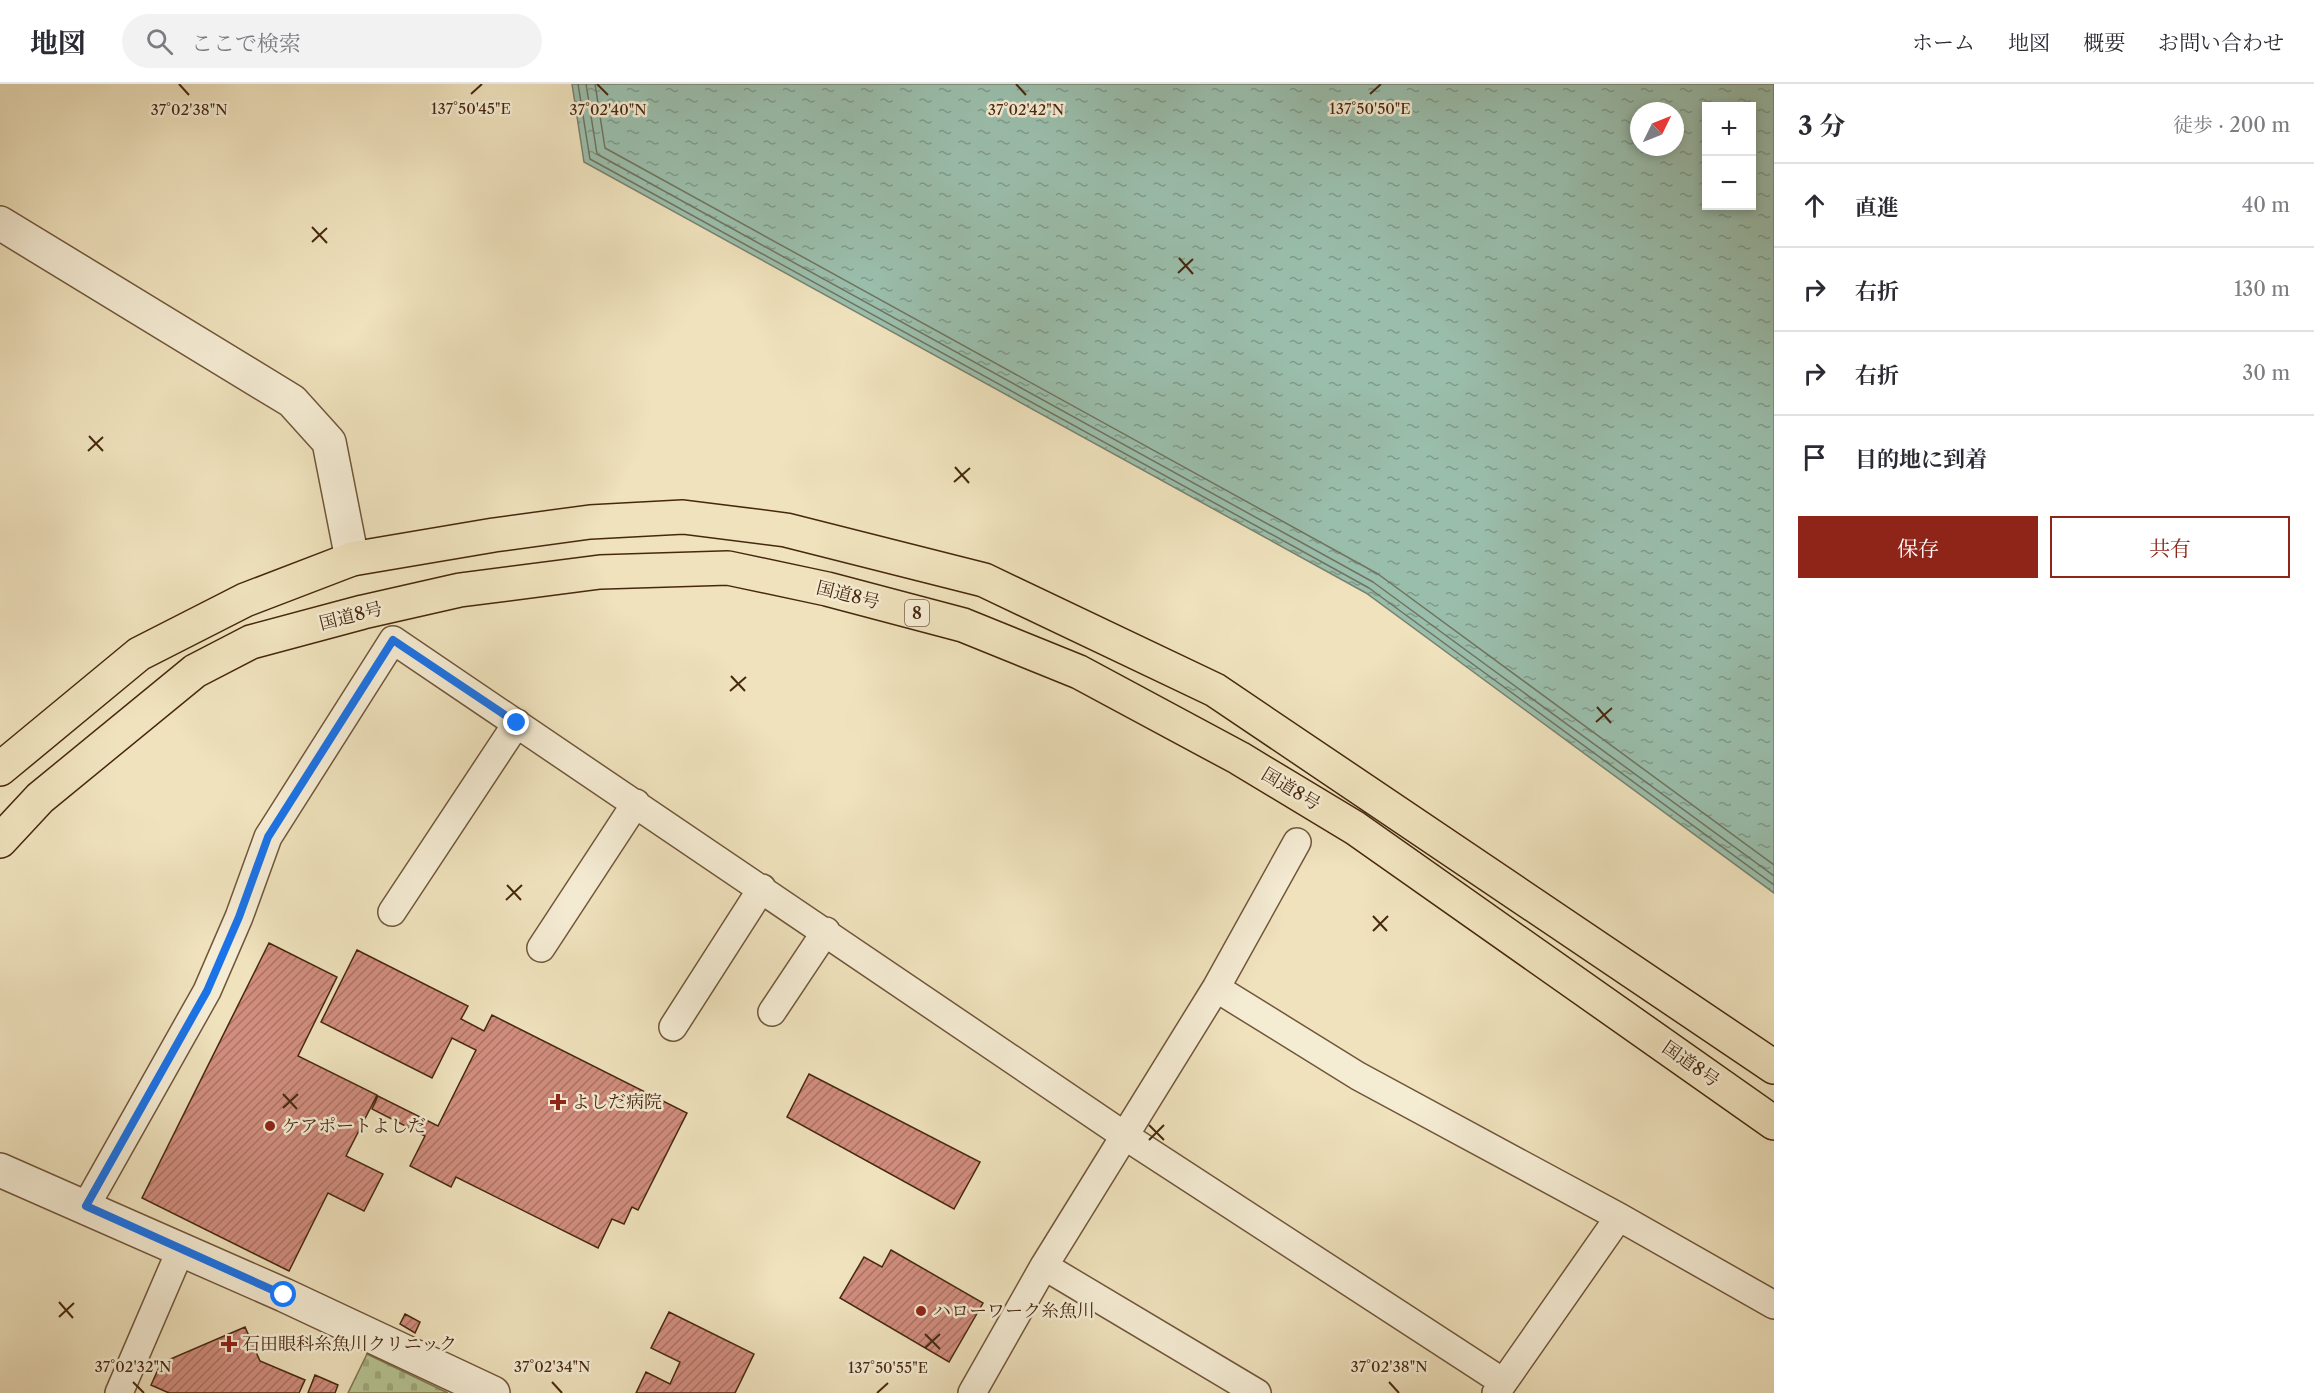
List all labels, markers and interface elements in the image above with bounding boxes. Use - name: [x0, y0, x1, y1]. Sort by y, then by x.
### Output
- search box: [122, 14, 542, 68]
- icon: search: [143, 25, 176, 58]
- text: 地図: [30, 26, 86, 60]
- text: ここで検索: [191, 30, 301, 57]
- text: ホーム: [1912, 30, 1975, 55]
- text: 地図: [2008, 30, 2050, 55]
- text: 概要: [2083, 30, 2125, 55]
- text: お問い合わせ: [2158, 30, 2284, 55]
- text: 137°50'45"E: [431, 99, 511, 118]
- text: 137°50'50"E: [1329, 99, 1411, 118]
- text: 37°02'38"N: [150, 100, 228, 119]
- text: 37°02'40"N: [569, 100, 647, 119]
- text: 37°02'42"N: [988, 100, 1064, 119]
- north arrow: [1630, 102, 1684, 156]
- map controls: [1702, 102, 1756, 210]
- button: +: [1702, 102, 1756, 156]
- text: 3 分: [1798, 110, 1845, 142]
- text: 徒歩 · 200 m: [2173, 113, 2290, 137]
- button: −: [1702, 156, 1756, 210]
- icon: ahead: [1798, 189, 1831, 222]
- text: 40 m: [2242, 193, 2290, 217]
- text: 直進: [1855, 194, 1899, 221]
- icon: right: [1798, 273, 1831, 306]
- text: 130 m: [2234, 277, 2290, 301]
- text: 右折: [1855, 278, 1899, 305]
- icon: right: [1798, 357, 1831, 390]
- text: 30 m: [2242, 361, 2290, 385]
- text: 右折: [1855, 362, 1899, 389]
- icon: arrive: [1798, 441, 1831, 474]
- text: 目的地に到着: [1855, 446, 1987, 473]
- button: 保存: [1798, 516, 2038, 578]
- button: 共有: [2050, 516, 2290, 578]
- street label: 国道8号: [814, 577, 882, 613]
- street label: 国道8号: [317, 598, 385, 634]
- road number: 8: [905, 600, 929, 626]
- route end: [503, 709, 529, 735]
- street label: 国道8号: [1258, 763, 1324, 815]
- street label: 国道8号: [1658, 1036, 1724, 1092]
- place label: よしだ病院: [572, 1091, 662, 1113]
- marker: よしだ病院: [549, 1093, 567, 1111]
- place label: ケアポートよしだ: [282, 1115, 426, 1137]
- marker: ケアポートよしだ: [263, 1119, 277, 1133]
- route start: [270, 1281, 296, 1307]
- place label: ハローワーク糸魚川: [933, 1300, 1095, 1322]
- marker: ハローワーク糸魚川: [914, 1304, 928, 1318]
- place label: 石田眼科糸魚川クリニック: [242, 1333, 457, 1355]
- marker: 石田眼科糸魚川クリニック: [220, 1335, 238, 1353]
- text: 37°02'32"N: [95, 1357, 171, 1376]
- text: 37°02'34"N: [514, 1357, 590, 1376]
- text: 37°02'38"N: [1350, 1357, 1428, 1376]
- text: 137°50'55"E: [848, 1358, 928, 1377]

